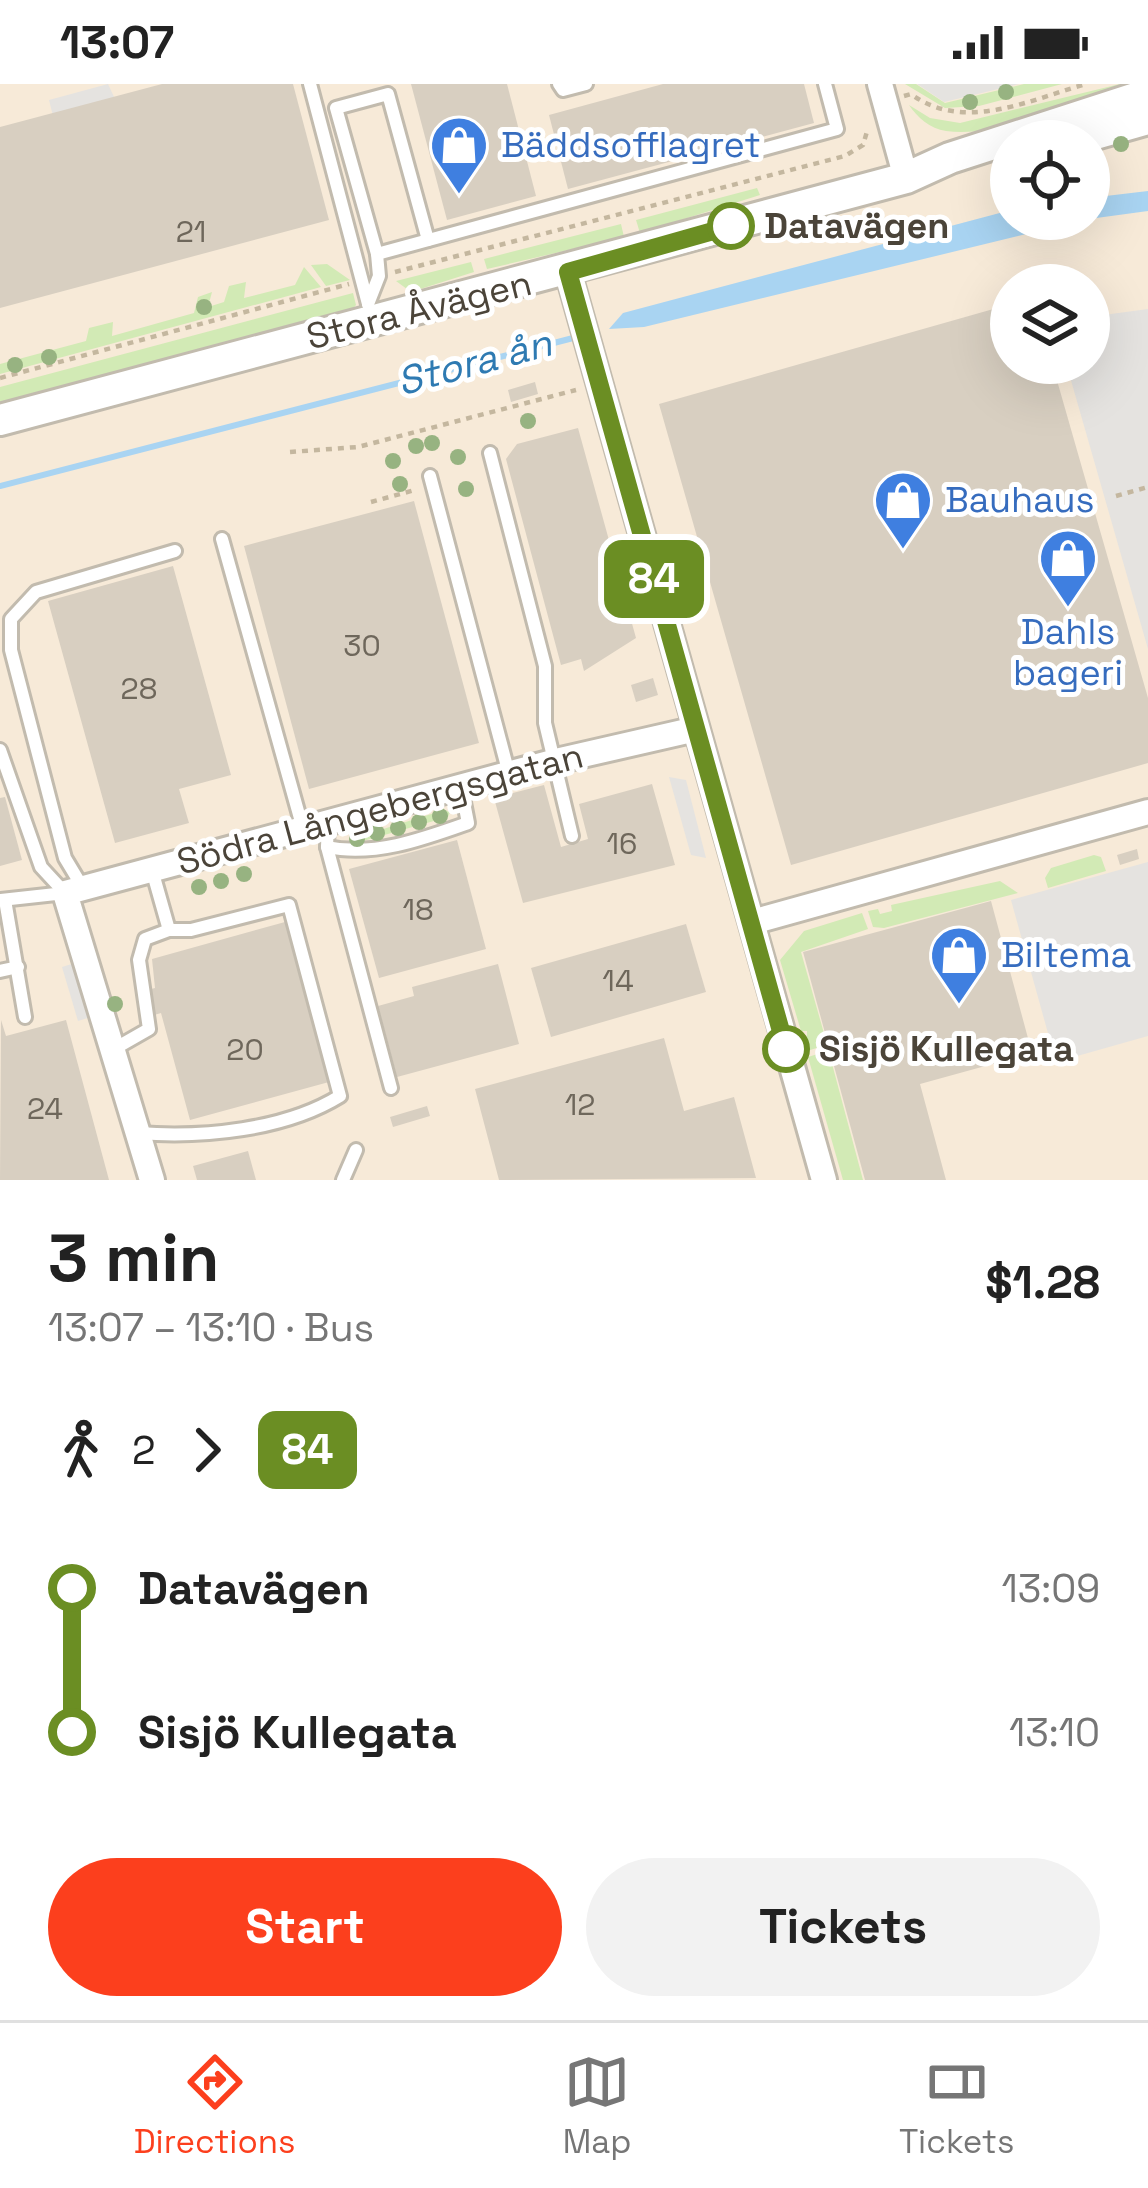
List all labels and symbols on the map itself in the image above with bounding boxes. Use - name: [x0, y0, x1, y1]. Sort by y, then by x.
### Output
- shop icon: Bäddsofflagret: [428, 114, 490, 196]
- place label: Bäddsofflagret: [501, 122, 761, 168]
- place label: Datavägen: [764, 203, 949, 249]
- marker: Datavägen: [709, 204, 753, 248]
- house number: 21: [176, 212, 206, 251]
- street label: Stora Åvägen: [302, 260, 536, 360]
- water label: Stora ån: [391, 318, 558, 406]
- shop icon: Bauhaus: [872, 469, 934, 551]
- place label: Bauhaus: [945, 477, 1094, 523]
- shop icon: Dahls bageri: [1037, 527, 1099, 609]
- line badge: 84: [600, 540, 708, 618]
- place label: Dahls bageri: [1013, 609, 1123, 696]
- house number: 30: [343, 626, 381, 665]
- house number: 28: [121, 669, 157, 708]
- street label: Södra Långebergsgatan: [172, 733, 588, 885]
- house number: 16: [607, 824, 637, 863]
- house number: 18: [402, 890, 434, 929]
- shop icon: Biltema: [928, 924, 990, 1006]
- place label: Biltema: [1001, 932, 1131, 978]
- house number: 14: [602, 961, 634, 1000]
- place label: Sisjö Kullegata: [819, 1026, 1074, 1072]
- marker: Sisjö Kullegata: [764, 1027, 808, 1071]
- house number: 20: [226, 1030, 264, 1069]
- house number: 12: [565, 1085, 595, 1124]
- house number: 24: [27, 1089, 63, 1128]

